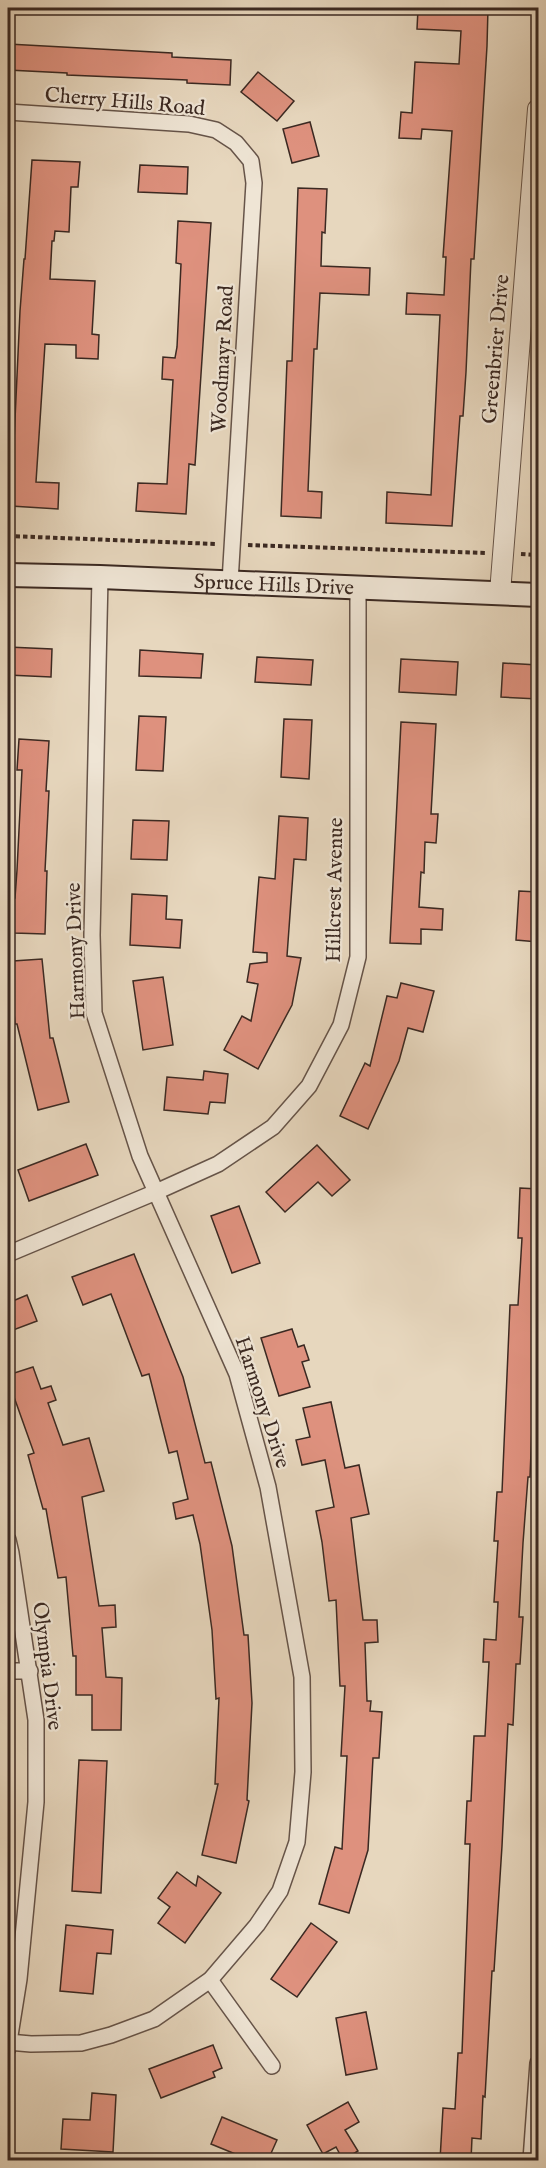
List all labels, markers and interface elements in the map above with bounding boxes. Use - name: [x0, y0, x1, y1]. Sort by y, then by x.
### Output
- street label: Cherry Hills Road: [44, 82, 207, 123]
- street label: Greenbrier Drive: [477, 273, 517, 425]
- street label: Woodmayr Road: [206, 284, 241, 434]
- street label: Spruce Hills Drive: [193, 569, 355, 602]
- street label: Hillcrest Avenue: [321, 817, 350, 963]
- street label: Harmony Drive: [61, 882, 92, 1020]
- street label: Harmony Drive: [228, 1333, 296, 1472]
- street label: Olympia Drive: [25, 1601, 68, 1732]

